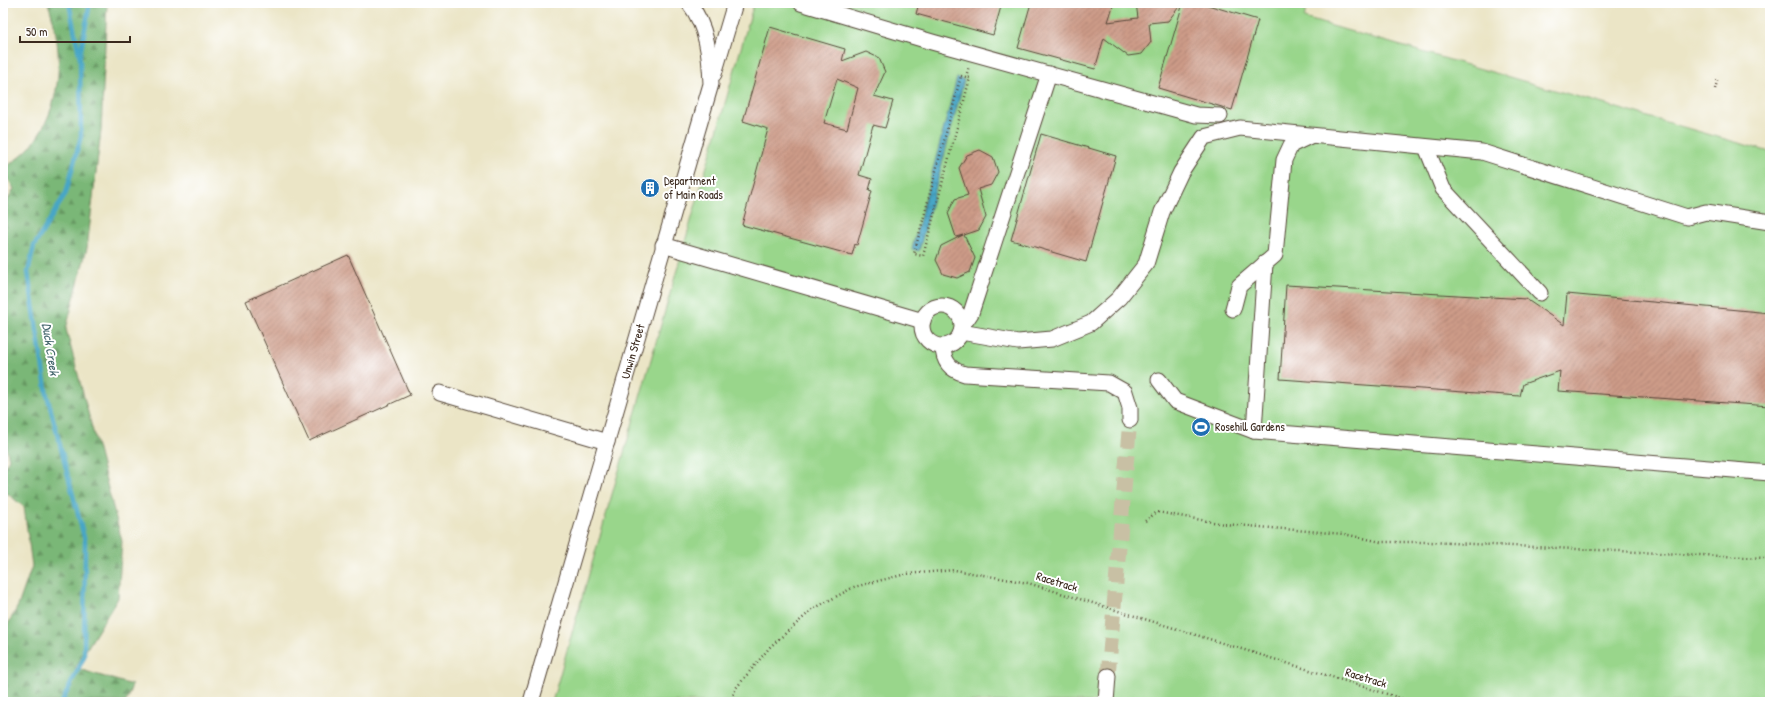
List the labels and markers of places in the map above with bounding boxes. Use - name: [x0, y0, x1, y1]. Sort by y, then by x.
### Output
- place label: Department of Main Roads: [664, 172, 723, 203]
- building icon: Department of Main Roads: [639, 177, 661, 199]
- sports icon: Rosehill Gardens: [1190, 416, 1212, 438]
- place label: Rosehill Gardens: [1215, 418, 1285, 435]

